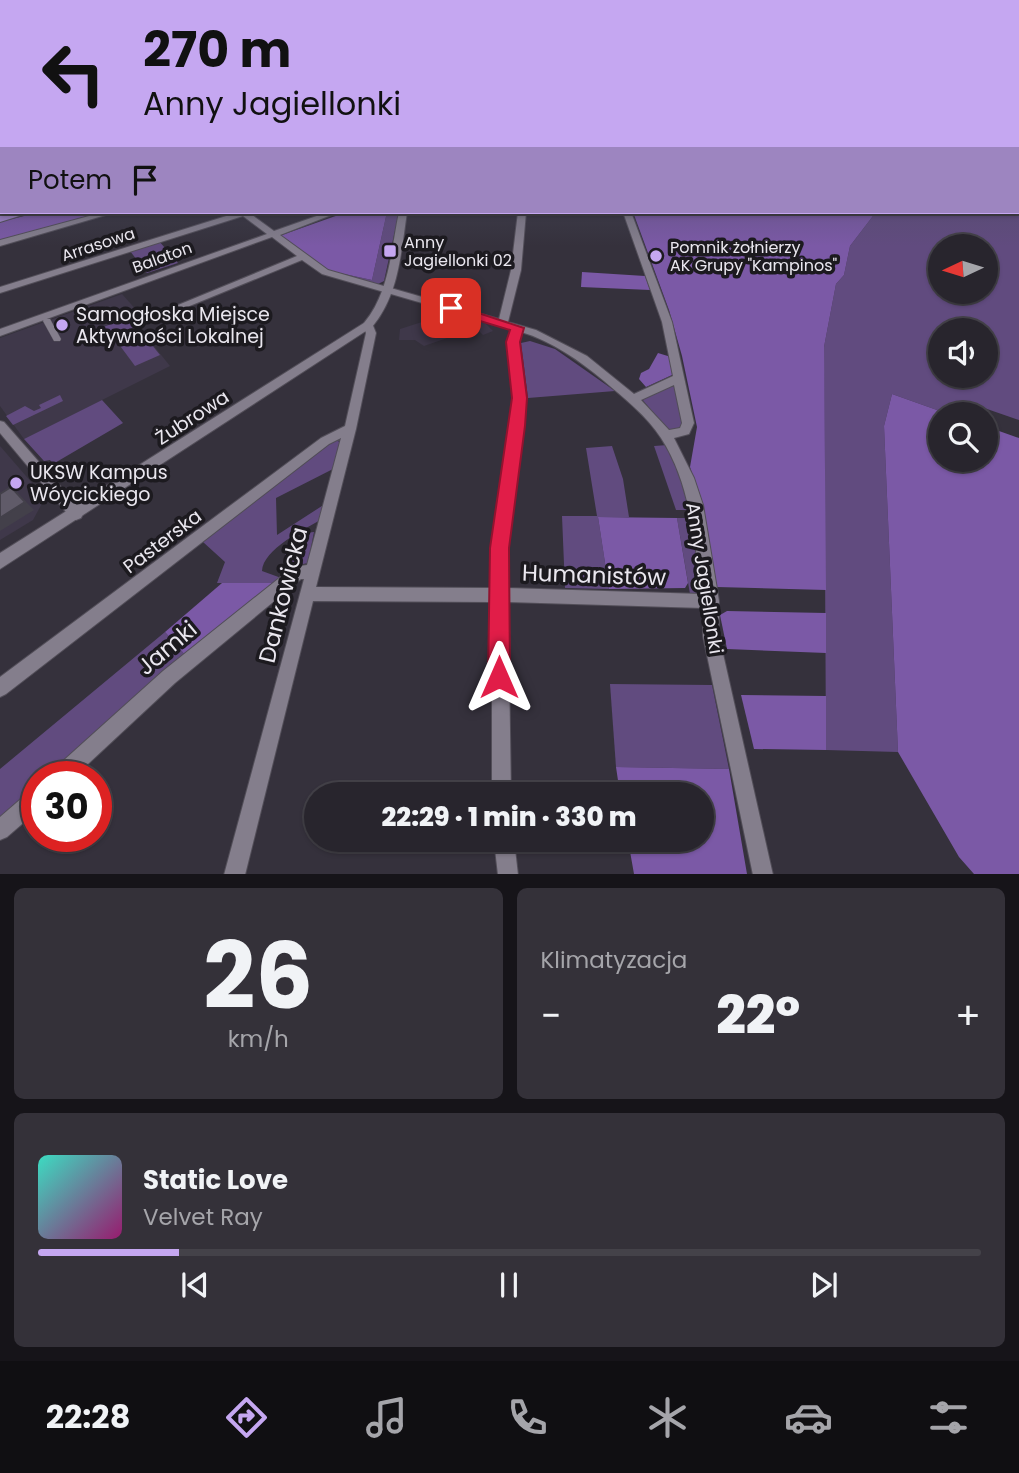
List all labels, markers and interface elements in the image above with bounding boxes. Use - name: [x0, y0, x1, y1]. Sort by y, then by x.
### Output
- text: 270 m: [143, 16, 291, 84]
- icon: left: [28, 28, 119, 119]
- text: Anny Jagiellonki: [143, 81, 401, 126]
- icon: arrive: [126, 161, 164, 199]
- text: Potem: [28, 162, 112, 198]
- street label: Arrasowa: [58, 222, 138, 267]
- place label: Anny Jagiellonki 02: [404, 231, 512, 272]
- north arrow: [928, 234, 998, 304]
- map controls: [928, 234, 998, 472]
- street label: Balaton: [129, 236, 195, 279]
- place label: Pomnik żołnierzy AK Grupy "Kampinos": [670, 236, 838, 277]
- marker: Anny Jagiellonki 02: [382, 243, 398, 259]
- marker: Pomnik żołnierzy AK Grupy "Kampinos": [648, 248, 664, 264]
- pin: [421, 278, 481, 338]
- icon: arrive: [432, 289, 470, 327]
- place label: Samogłoska Miejsce Aktywności Lokalnej: [76, 301, 270, 350]
- marker: Samogłoska Miejsce Aktywności Lokalnej: [54, 317, 70, 333]
- button: sound: [928, 318, 998, 388]
- street label: Żubrowa: [150, 384, 234, 451]
- button: search: [928, 402, 998, 472]
- place label: UKSW Kampus Wóycickiego: [30, 459, 168, 508]
- marker: UKSW Kampus Wóycickiego: [8, 475, 24, 491]
- street label: Anny Jagiellonki: [679, 500, 730, 656]
- street label: Pasterska: [117, 503, 207, 580]
- street label: Dankowicka: [251, 524, 315, 666]
- street label: Humanistów: [521, 556, 667, 594]
- street label: Jamki: [130, 614, 204, 682]
- position arrow: [462, 640, 536, 714]
- speed limit sign: 30: [21, 761, 112, 852]
- text: 22:29 · 1 min · 330 m: [382, 799, 636, 835]
- text: 26: [203, 912, 313, 1040]
- text: Klimatyzacja: [541, 944, 687, 976]
- text: 22°: [716, 979, 800, 1052]
- text: −: [541, 989, 561, 1042]
- text: +: [955, 989, 981, 1042]
- text: km/h: [228, 1023, 289, 1055]
- text: Static Love: [143, 1162, 288, 1198]
- text: Velvet Ray: [143, 1201, 263, 1233]
- icon: previous: [176, 1266, 214, 1304]
- icon: pause: [490, 1266, 528, 1304]
- icon: next: [805, 1266, 843, 1304]
- icon: directions: [222, 1393, 271, 1442]
- icon: music: [362, 1393, 411, 1442]
- icon: phone: [503, 1393, 552, 1442]
- icon: climate: [643, 1393, 692, 1442]
- icon: car: [784, 1393, 833, 1442]
- icon: filters: [924, 1393, 973, 1442]
- text: 22:28: [46, 1394, 130, 1439]

